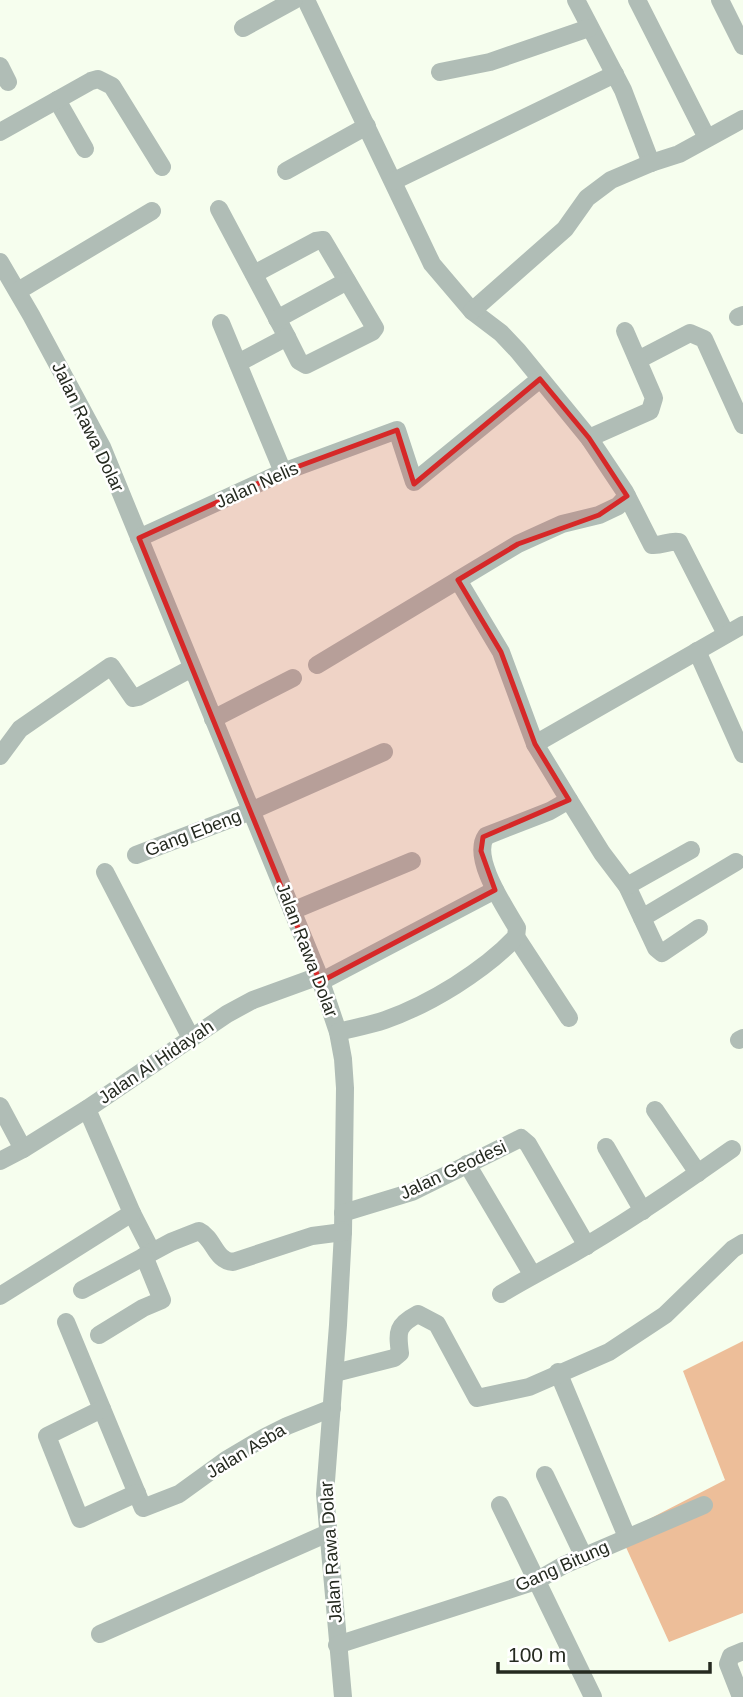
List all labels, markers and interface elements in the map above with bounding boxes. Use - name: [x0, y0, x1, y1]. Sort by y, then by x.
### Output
- street label: Jalan Rawa Dolar: [48, 359, 128, 495]
- street label: Jalan Nelis: [213, 458, 301, 512]
- street label: Gang Ebeng: [142, 806, 244, 860]
- street label: Jalan Rawa Dolar: [272, 880, 342, 1020]
- street label: Jalan Al Hidayah: [95, 1016, 217, 1108]
- street label: Jalan Geodesi: [397, 1137, 509, 1203]
- street label: Jalan Asba: [203, 1419, 290, 1482]
- street label: Jalan Rawa Dolar: [316, 1480, 346, 1624]
- street label: Gang Bitung: [512, 1537, 612, 1595]
- scale bar: [498, 1630, 710, 1674]
- text: 100 m: [508, 1643, 566, 1666]

